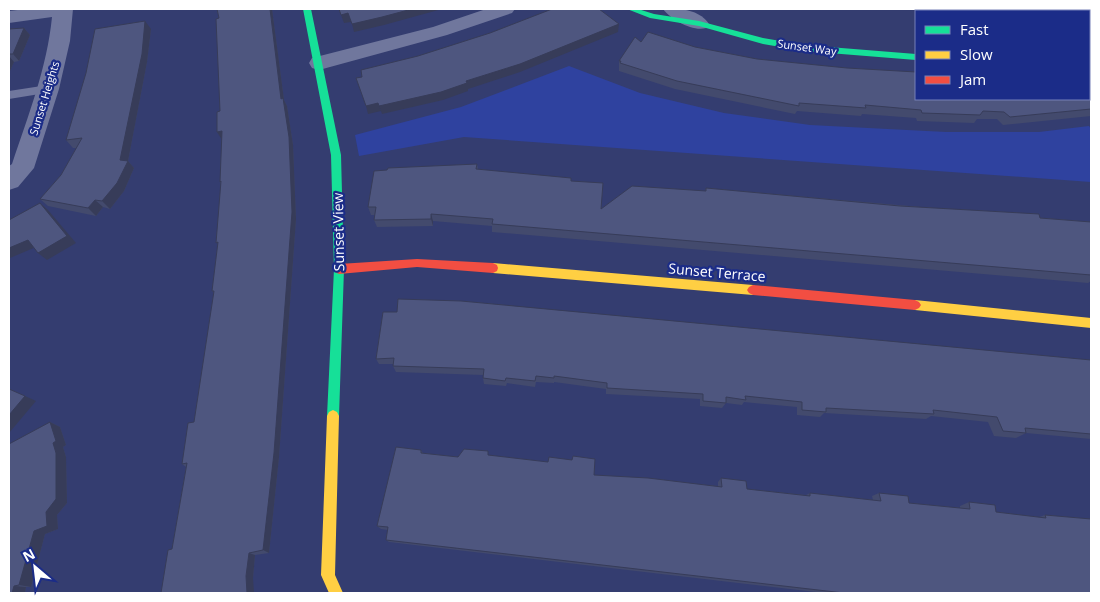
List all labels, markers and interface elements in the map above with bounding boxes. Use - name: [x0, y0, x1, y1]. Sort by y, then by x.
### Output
- legend: [915, 10, 1090, 100]
- text: Fast: [960, 19, 989, 39]
- street label: Sunset Way: [776, 35, 838, 59]
- text: Slow: [960, 44, 993, 64]
- street label: Sunset Heights: [26, 59, 62, 137]
- text: Jam: [958, 69, 986, 89]
- street label: Sunset View: [328, 192, 348, 271]
- street label: Sunset Terrace: [668, 258, 766, 286]
- north arrow: [10, 542, 60, 592]
- text: N: [19, 544, 38, 566]

